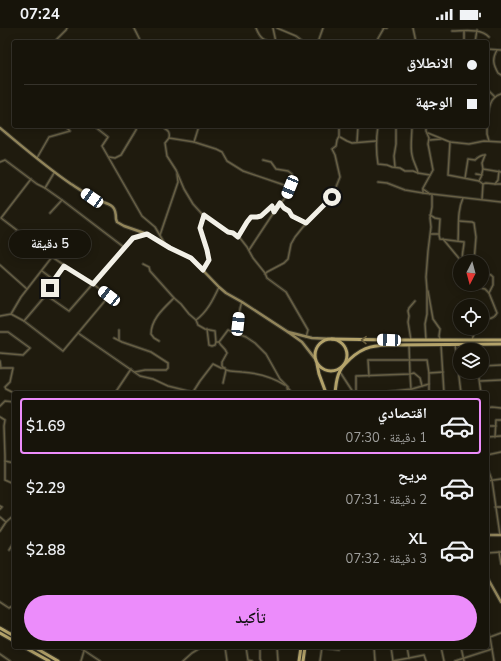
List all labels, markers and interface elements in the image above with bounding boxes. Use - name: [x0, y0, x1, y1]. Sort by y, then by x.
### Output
- text: 07:24: [20, 4, 60, 24]
- text: الانطلاق: [407, 53, 453, 73]
- text: الوجهة: [415, 92, 453, 112]
- car: [280, 174, 300, 200]
- car: [79, 186, 105, 210]
- route start: [323, 188, 341, 206]
- callout: 5 دقيقة: [9, 230, 91, 258]
- text: 5 دقيقة: [31, 235, 69, 253]
- north arrow: [453, 255, 489, 291]
- map controls: [453, 255, 489, 379]
- route end: [41, 279, 59, 297]
- car: [96, 284, 122, 308]
- button: locate: [453, 299, 489, 335]
- car: [231, 311, 245, 337]
- car: [377, 334, 401, 346]
- one-way arrow: [361, 336, 367, 344]
- button: layers: [453, 343, 489, 379]
- text: اقتصادي: [378, 403, 427, 423]
- icon: car: [439, 408, 475, 444]
- text: $1.69: [26, 416, 66, 436]
- text: 1 دقيقة · 07:30: [346, 429, 427, 447]
- text: مريح: [398, 465, 427, 485]
- icon: car: [439, 470, 475, 506]
- text: $2.29: [26, 478, 66, 498]
- text: 2 دقيقة · 07:31: [346, 491, 427, 509]
- text: XL: [408, 529, 427, 549]
- icon: car: [439, 532, 475, 568]
- text: $2.88: [26, 540, 66, 560]
- text: 3 دقيقة · 07:32: [346, 550, 427, 568]
- button: تأكيد: [24, 595, 477, 641]

